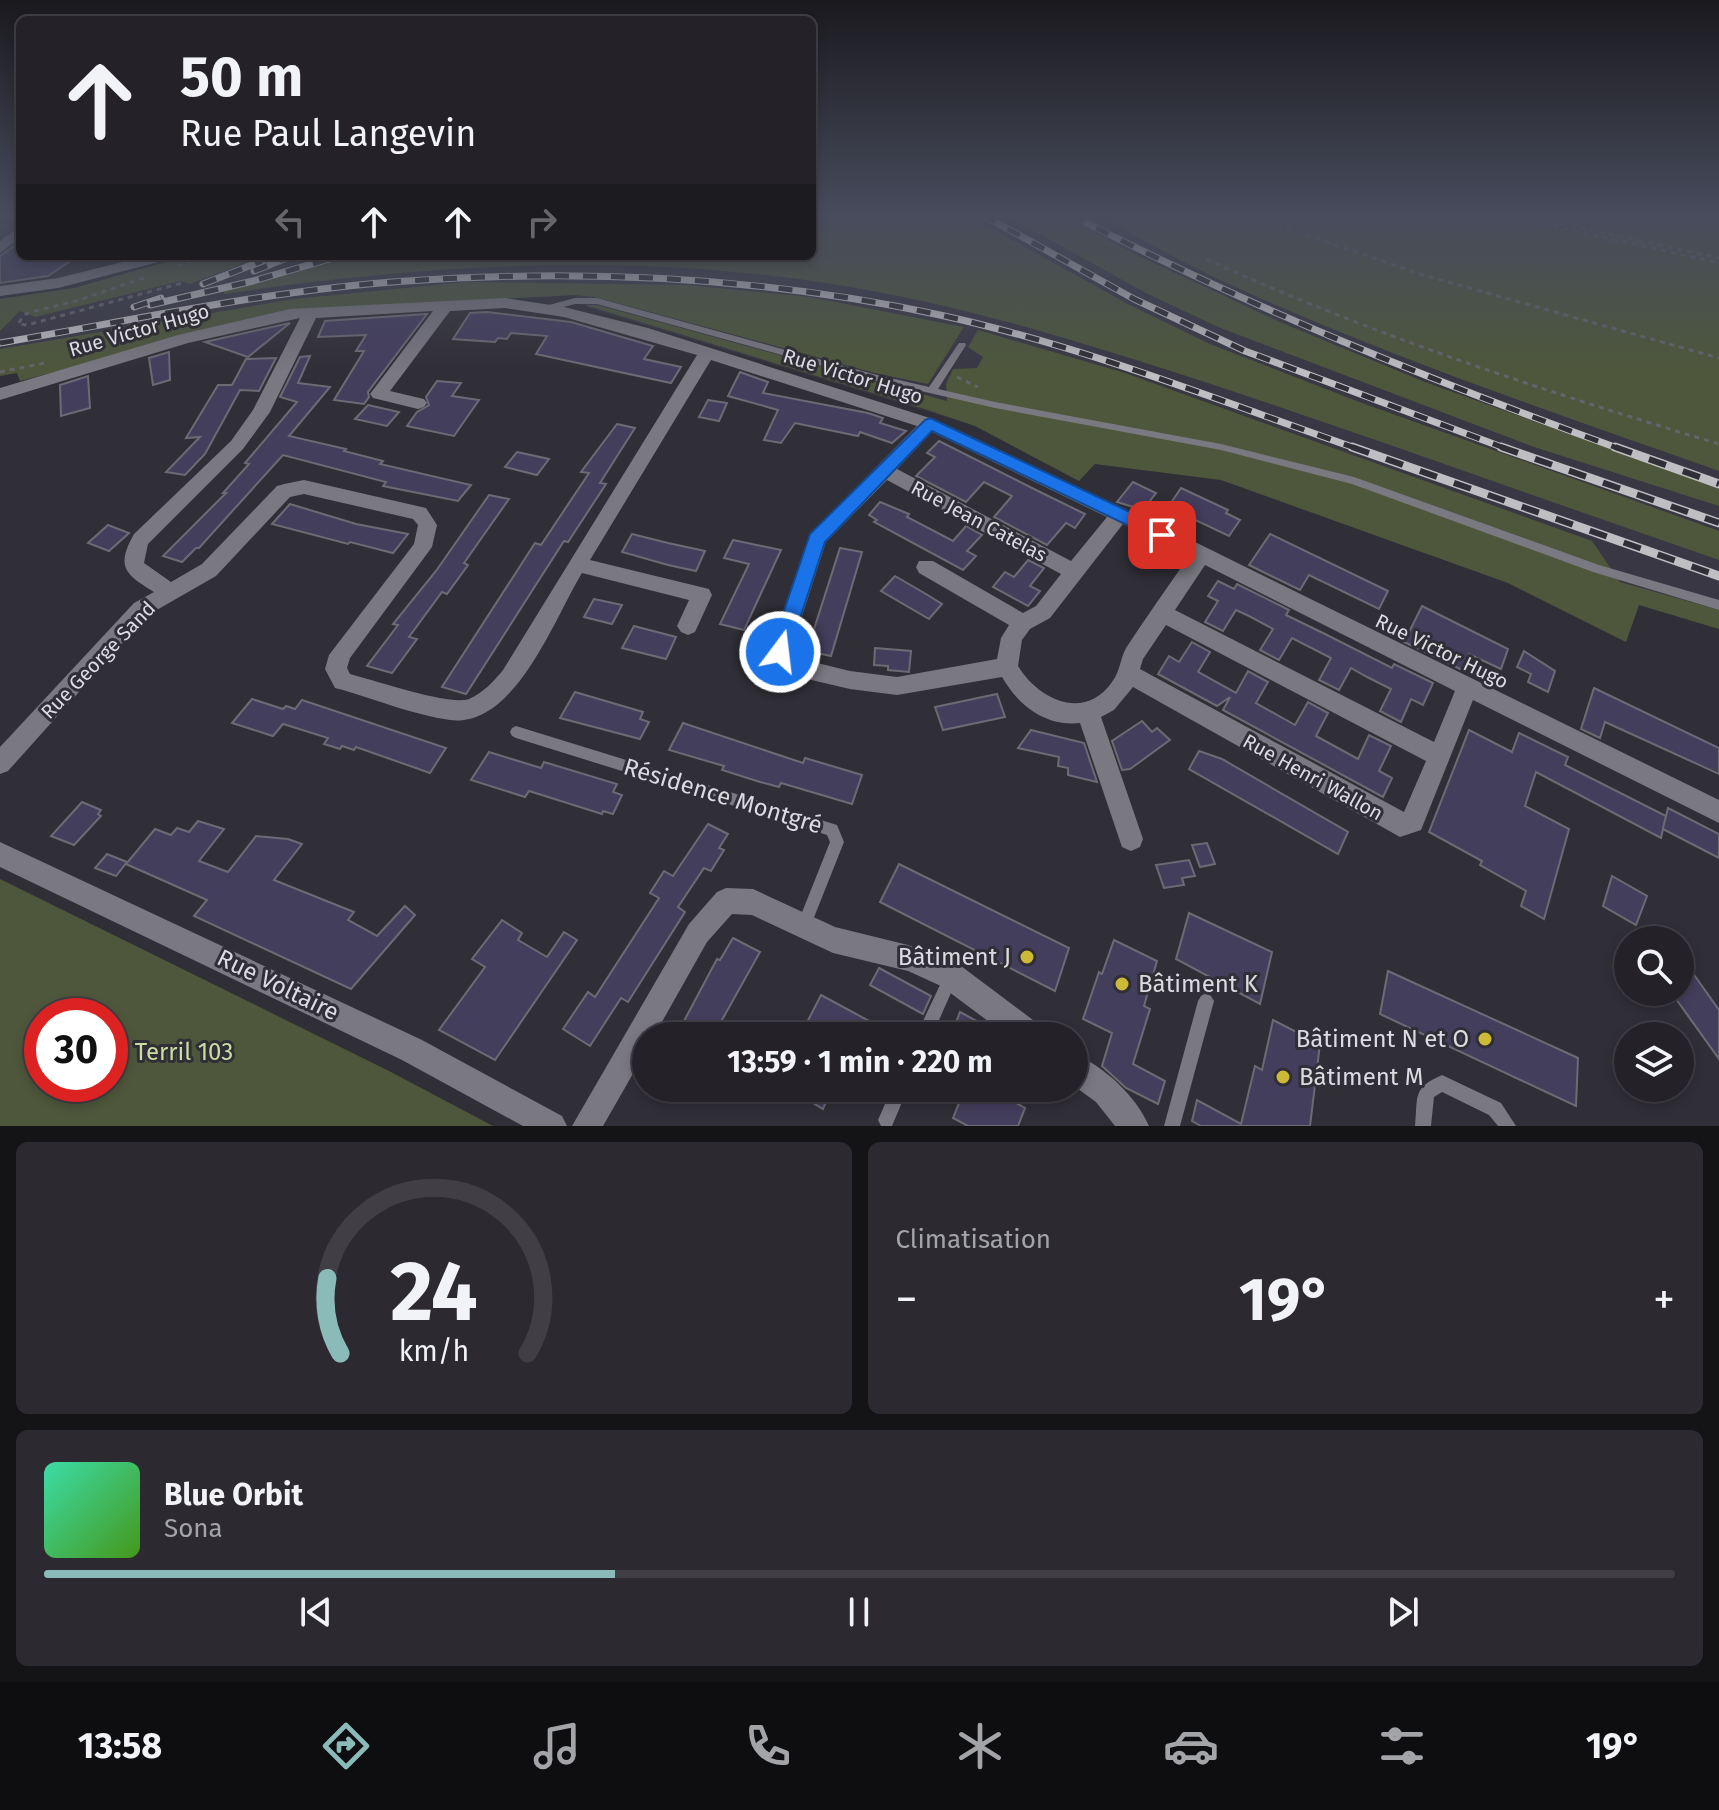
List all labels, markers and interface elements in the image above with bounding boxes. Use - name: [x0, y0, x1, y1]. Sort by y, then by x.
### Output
- text: 50 m: [180, 44, 303, 111]
- icon: ahead: [48, 48, 152, 152]
- text: Rue Paul Langevin: [180, 112, 476, 156]
- icon: left: [268, 200, 312, 244]
- icon: ahead: [352, 200, 396, 244]
- icon: ahead: [436, 200, 480, 244]
- icon: right: [520, 200, 564, 244]
- street label: Rue Victor Hugo: [66, 298, 212, 362]
- street label: Rue Victor Hugo: [780, 343, 926, 409]
- street label: Rue Jean Catelas: [907, 475, 1051, 567]
- pin: [1128, 501, 1196, 569]
- icon: arrive: [1140, 513, 1184, 557]
- street label: Rue George Sand: [36, 596, 160, 724]
- street label: Rue Victor Hugo: [1372, 608, 1512, 694]
- position arrow: [738, 610, 822, 694]
- street label: Rue Henri Wallon: [1239, 729, 1387, 825]
- street label: Résidence Montgré: [620, 752, 826, 840]
- map controls: [1614, 926, 1694, 1102]
- button: search: [1614, 926, 1694, 1006]
- place label: Bâtiment J: [898, 943, 1011, 971]
- street label: Rue Voltaire: [213, 944, 343, 1026]
- marker: Bâtiment J: [1018, 948, 1036, 966]
- place label: Bâtiment K: [1138, 970, 1259, 998]
- marker: Bâtiment K: [1113, 975, 1131, 993]
- speed limit sign: 30: [24, 998, 128, 1102]
- button: layers: [1614, 1022, 1694, 1102]
- place label: Bâtiment N et O: [1296, 1025, 1469, 1053]
- marker: Bâtiment N et O: [1476, 1030, 1494, 1048]
- park label: Terril 103: [135, 1038, 233, 1066]
- text: 13:59 · 1 min · 220 m: [727, 1044, 993, 1080]
- place label: Bâtiment M: [1299, 1063, 1424, 1091]
- marker: Bâtiment M: [1274, 1068, 1292, 1086]
- text: Climatisation: [896, 1224, 1051, 1255]
- text: 24: [390, 1242, 478, 1342]
- text: 19°: [1239, 1264, 1332, 1336]
- text: −: [896, 1273, 918, 1326]
- text: +: [1653, 1273, 1675, 1326]
- text: km/h: [398, 1334, 469, 1369]
- text: Blue Orbit: [164, 1477, 303, 1513]
- text: Sona: [164, 1513, 223, 1544]
- icon: previous: [294, 1590, 338, 1634]
- icon: pause: [837, 1590, 881, 1634]
- icon: next: [1381, 1590, 1425, 1634]
- icon: directions: [318, 1718, 374, 1774]
- icon: music: [529, 1718, 585, 1774]
- icon: phone: [740, 1718, 796, 1774]
- icon: climate: [952, 1718, 1008, 1774]
- icon: car: [1163, 1718, 1219, 1774]
- icon: filters: [1374, 1718, 1430, 1774]
- text: 13:58: [78, 1724, 162, 1768]
- text: 19°: [1586, 1724, 1641, 1768]

